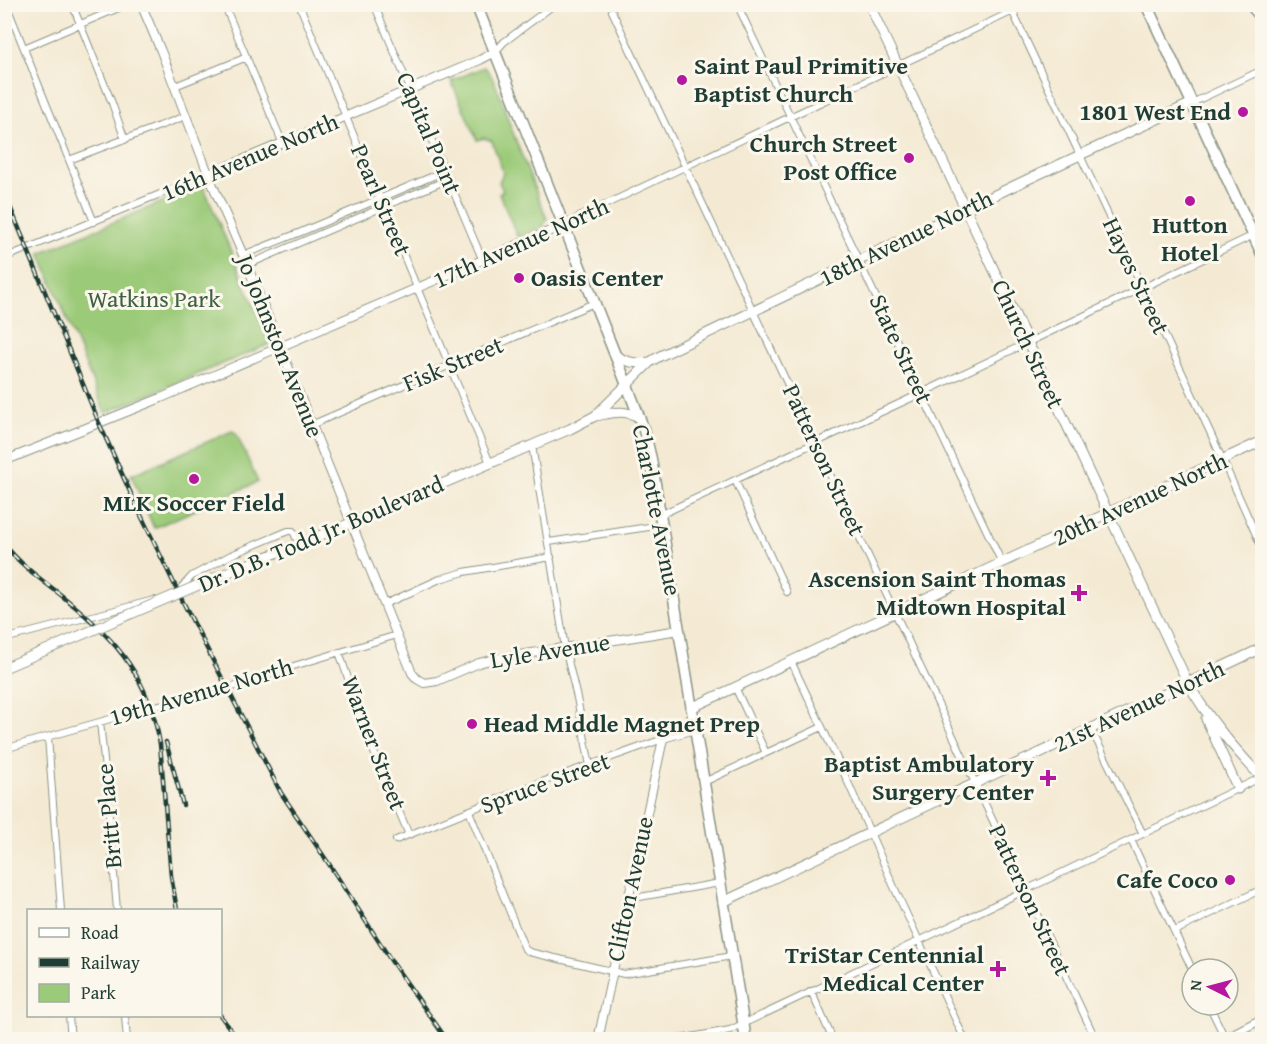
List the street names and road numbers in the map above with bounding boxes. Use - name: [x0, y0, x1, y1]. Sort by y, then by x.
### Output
- street label: Capital Point: [388, 66, 471, 200]
- street label: 16th Avenue North: [156, 103, 344, 210]
- street label: Pearl Street: [342, 139, 421, 261]
- street label: 18th Avenue North: [813, 180, 999, 295]
- street label: 17th Avenue North: [427, 188, 615, 297]
- street label: Hayes Street: [1094, 212, 1179, 341]
- street label: Jo Johnston Avenue: [227, 246, 333, 443]
- street label: Church Street: [983, 273, 1074, 415]
- street label: State Street: [861, 288, 942, 410]
- street label: Fisk Street: [397, 326, 509, 400]
- street label: Patterson Street: [774, 378, 875, 542]
- street label: Charlotte Avenue: [624, 421, 691, 599]
- street label: 20th Avenue North: [1047, 442, 1233, 554]
- street label: Dr. D.B. Todd Jr. Boulevard: [193, 466, 449, 601]
- street label: Lyle Avenue: [488, 624, 612, 677]
- street label: 19th Avenue North: [105, 648, 297, 734]
- street label: 21st Avenue North: [1047, 650, 1231, 761]
- street label: Warner Street: [333, 671, 416, 816]
- street label: Spruce Street: [475, 743, 615, 822]
- street label: Britt Place: [86, 762, 131, 870]
- street label: Clifton Avenue: [597, 813, 662, 965]
- street label: Patterson Street: [980, 818, 1081, 982]

